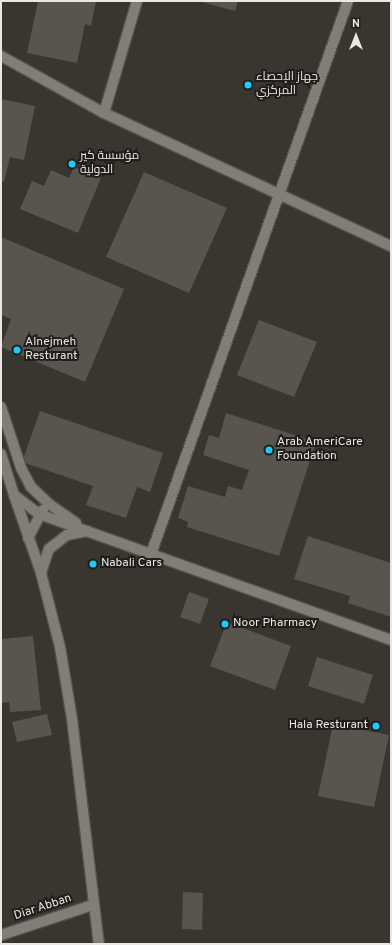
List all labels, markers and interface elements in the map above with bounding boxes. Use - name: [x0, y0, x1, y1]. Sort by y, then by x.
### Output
- north arrow: [336, 16, 376, 56]
- text: N: [352, 17, 360, 31]
- place label: جهاز الإحصاء المركزي: [256, 71, 318, 99]
- marker: جهاز الإحصاء المركزي: [243, 80, 253, 90]
- place label: مؤسسة كير الدولية: [80, 150, 139, 178]
- marker: مؤسسة كير الدولية: [67, 159, 77, 169]
- place label: Alnejmeh Resturant: [25, 336, 78, 364]
- marker: Alnejmeh Resturant: [12, 345, 22, 355]
- place label: Arab AmeriCare Foundation: [277, 436, 363, 464]
- marker: Arab AmeriCare Foundation: [264, 445, 274, 455]
- place label: Nabali Cars: [101, 557, 162, 571]
- marker: Nabali Cars: [88, 559, 98, 569]
- place label: Noor Pharmacy: [233, 617, 317, 631]
- marker: Noor Pharmacy: [220, 619, 230, 629]
- place label: Hala Resturant: [289, 719, 368, 733]
- marker: Hala Resturant: [371, 721, 381, 731]
- street label: Diar Abban: [12, 892, 74, 924]

